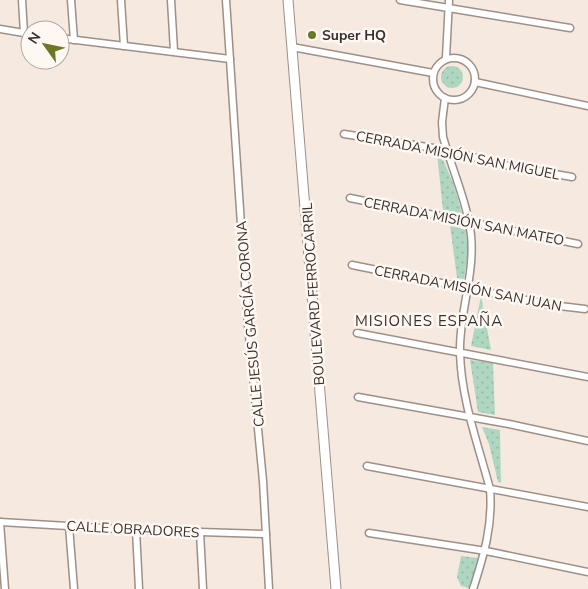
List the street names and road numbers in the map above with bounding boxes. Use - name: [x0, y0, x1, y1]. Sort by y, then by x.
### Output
- street label: CERRADA MISIÓN SAN MIGUEL: [354, 126, 562, 185]
- street label: CERRADA MISIÓN SAN MATEO: [362, 193, 566, 250]
- street label: BOULEVARD FERROCARRIL: [298, 202, 329, 386]
- street label: CALLE JESÚS GARCÍA CORONA: [232, 220, 269, 428]
- street label: CERRADA MISIÓN SAN JUAN: [372, 261, 563, 316]
- street label: CALLE OBRADORES: [66, 517, 200, 542]

